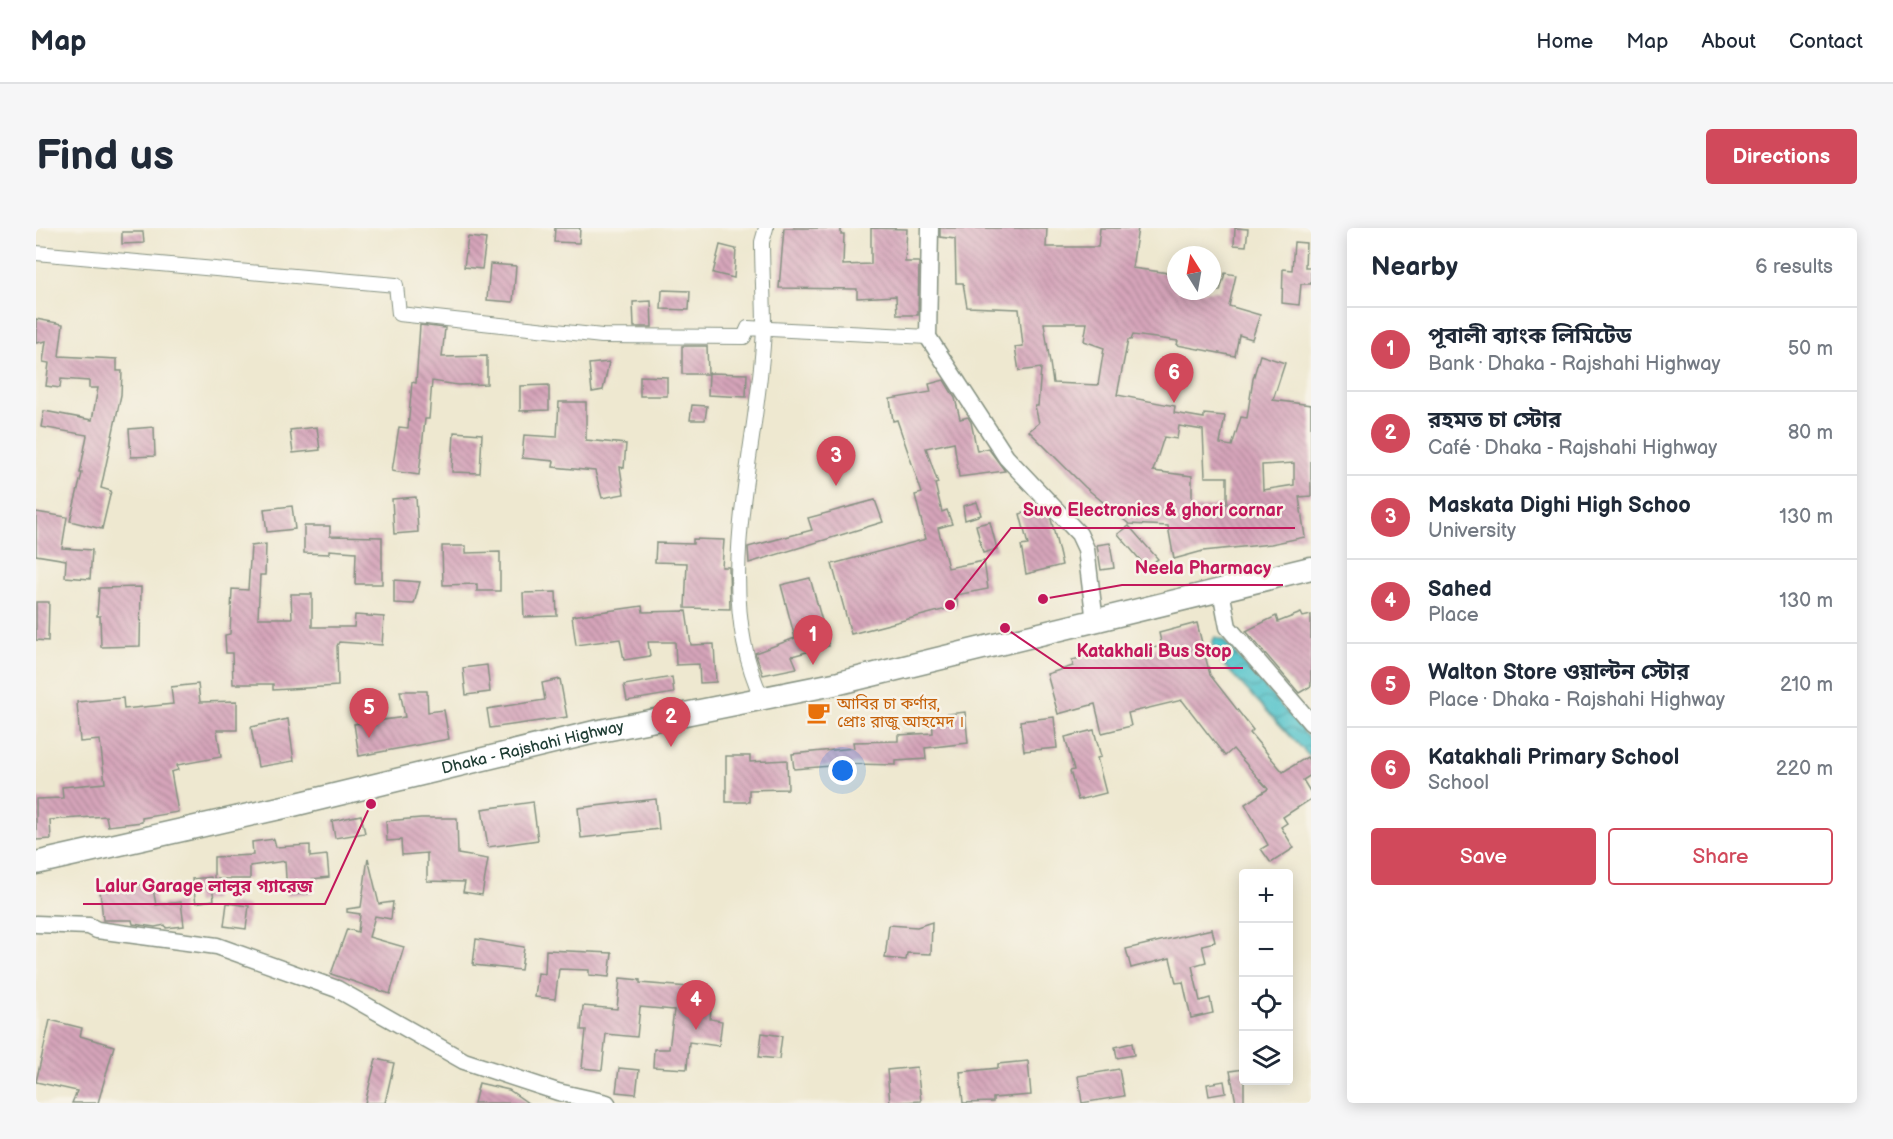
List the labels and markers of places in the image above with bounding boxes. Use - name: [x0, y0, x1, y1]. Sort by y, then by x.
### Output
- pin: 6: [1154, 354, 1194, 403]
- pin: 3: [816, 436, 856, 486]
- callout: Suvo Electronics & ghori cornar: [1011, 492, 1295, 528]
- callout: Neela Pharmacy: [1122, 549, 1283, 585]
- pin: 1: [794, 616, 832, 665]
- callout: Katakhali Bus Stop: [1064, 632, 1243, 668]
- pin: 5: [350, 688, 388, 738]
- place label: আবির চা কর্ণার, প্রোঃ রাজু আহমেদ ।: [836, 694, 964, 732]
- pin: 2: [652, 698, 690, 747]
- cafe icon: আবির চা কর্ণার, প্রোঃ রাজু আহমেদ ।: [806, 700, 832, 726]
- callout: Lalur Garage লালুর গ্যারেজ: [83, 868, 325, 904]
- pin: 4: [676, 980, 716, 1030]

